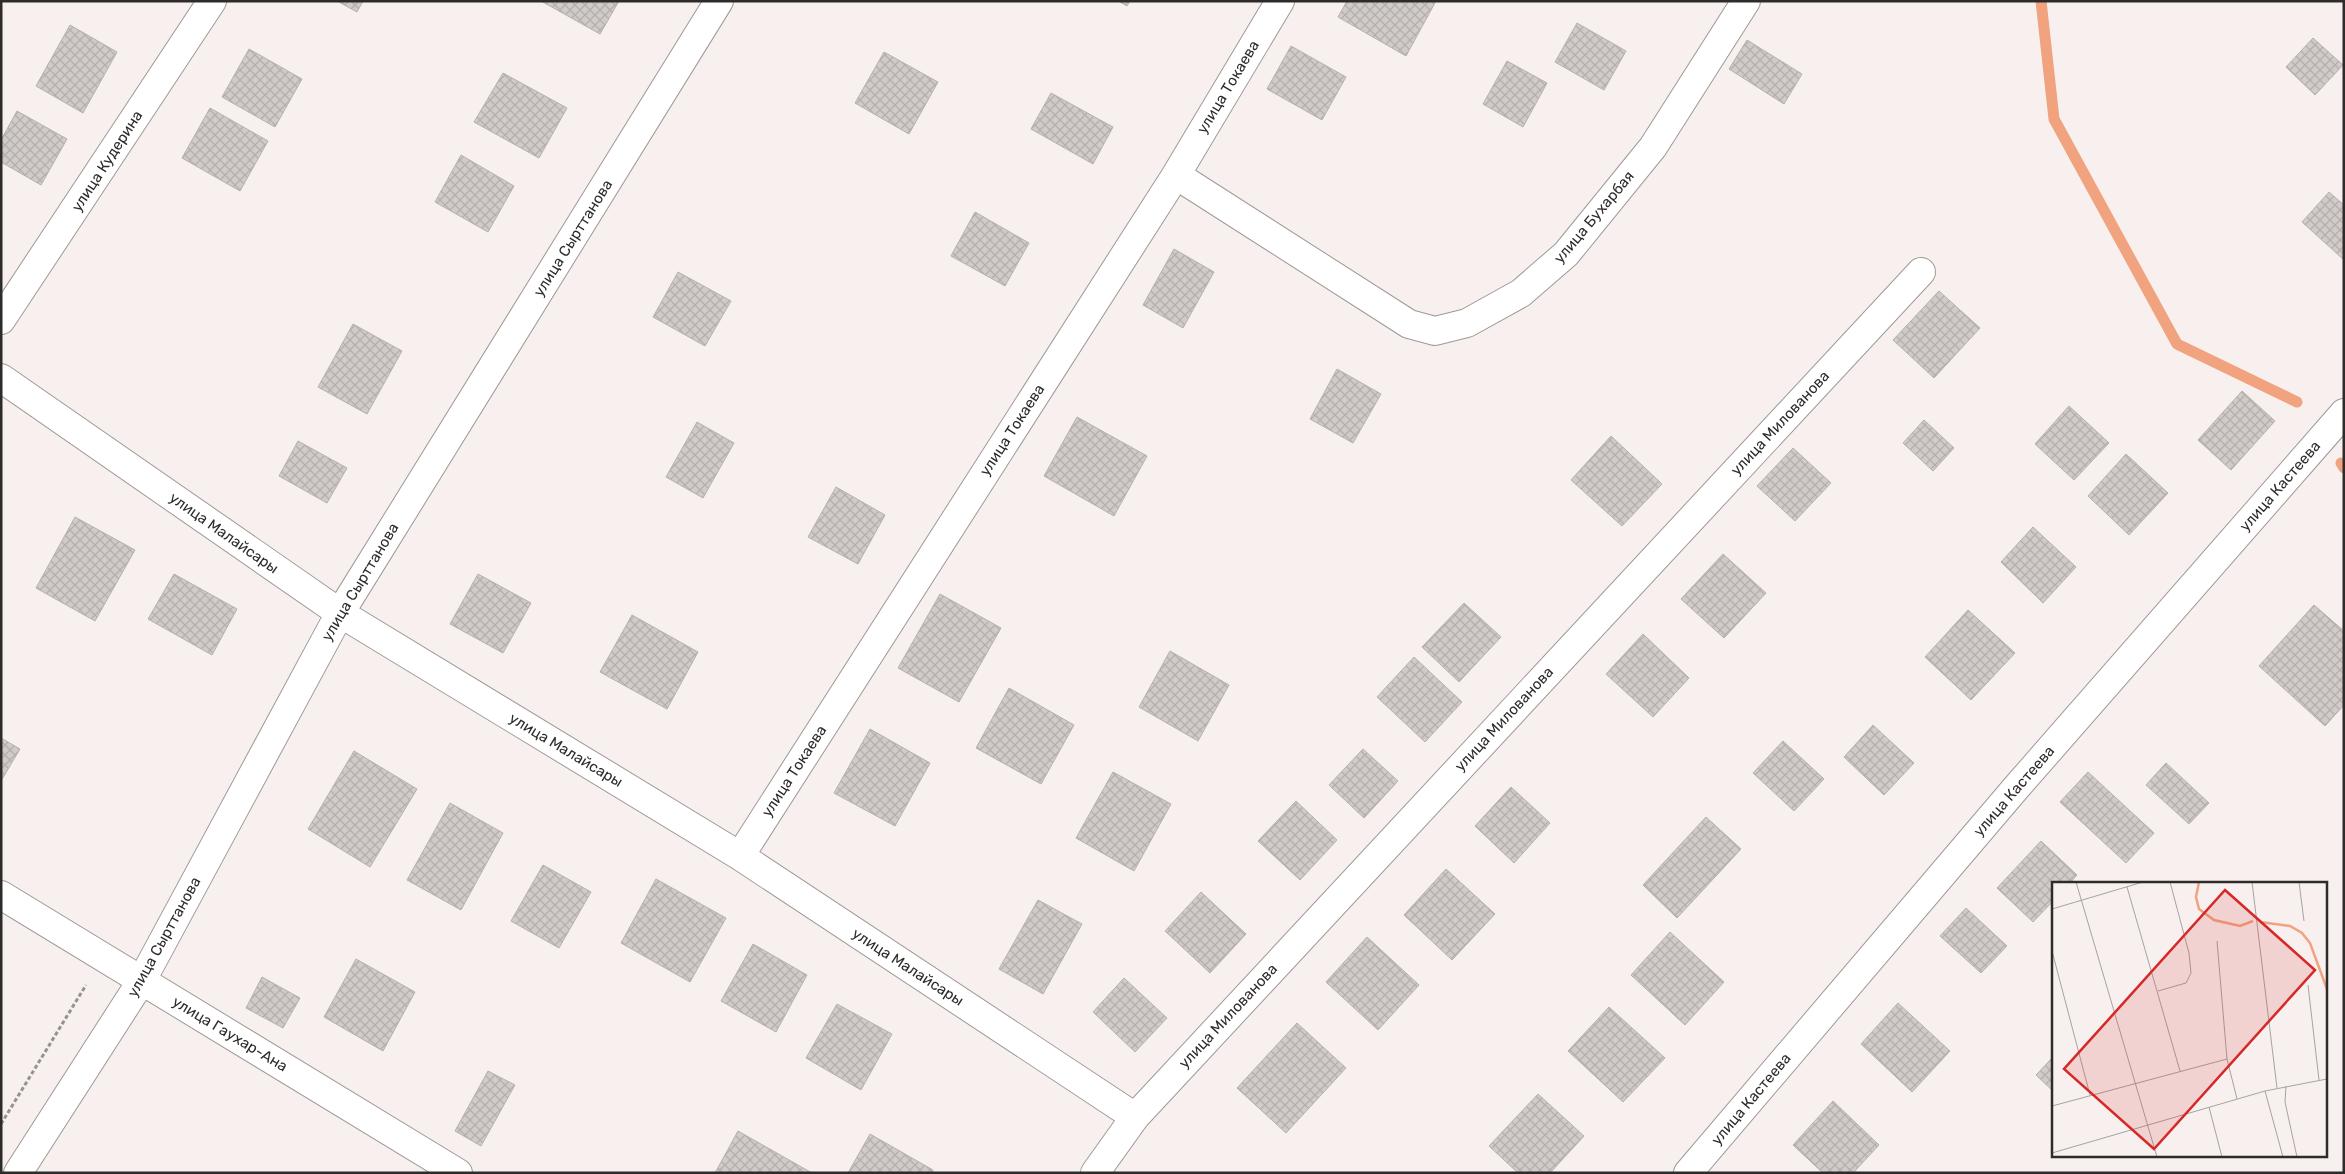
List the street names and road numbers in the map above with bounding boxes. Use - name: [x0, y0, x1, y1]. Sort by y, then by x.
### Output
- street label: улица Токаева: [1193, 37, 1263, 137]
- street label: улица Кудерина: [68, 107, 146, 215]
- street label: улица Бухарбая: [1550, 167, 1638, 267]
- street label: улица Сырттанова: [530, 176, 616, 300]
- street label: улица Милованова: [1727, 367, 1833, 479]
- street label: улица Токаева: [976, 381, 1048, 479]
- street label: улица Кастеева: [2236, 437, 2324, 535]
- street label: улица Малайсары: [166, 489, 282, 577]
- street label: улица Сырттанова: [318, 520, 402, 644]
- street label: улица Милованова: [1451, 663, 1557, 775]
- street label: улица Малайсары: [506, 709, 626, 791]
- street label: улица Токаева: [758, 722, 830, 820]
- street label: улица Кастеева: [1970, 742, 2058, 840]
- street label: улица Сырттанова: [124, 874, 204, 1000]
- street label: улица Малайсары: [849, 924, 967, 1010]
- street label: улица Милованова: [1175, 960, 1281, 1072]
- street label: улица Гаухар-Ана: [169, 992, 291, 1076]
- street label: улица Кастеева: [1707, 1049, 1795, 1149]

